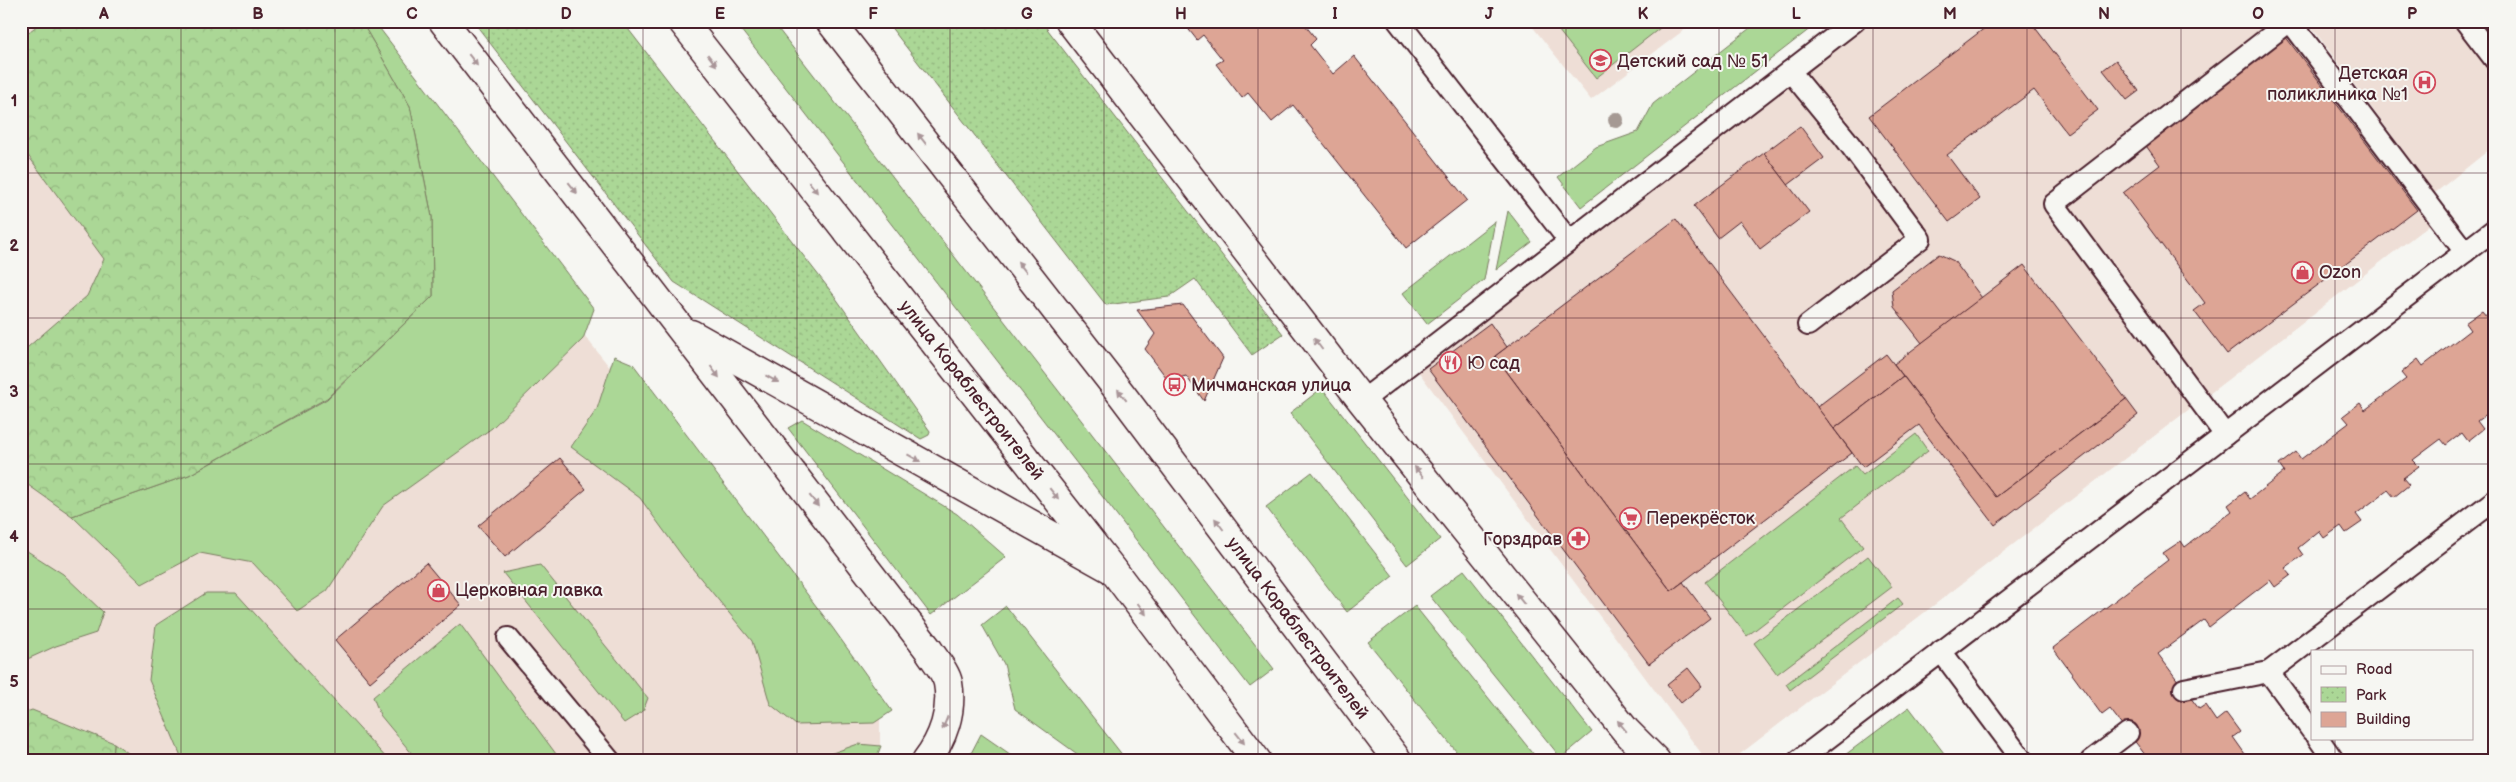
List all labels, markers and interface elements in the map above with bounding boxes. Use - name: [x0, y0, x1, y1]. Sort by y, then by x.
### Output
- text: A: [98, 5, 109, 24]
- text: B: [252, 5, 264, 24]
- text: C: [406, 5, 418, 24]
- text: D: [560, 5, 572, 24]
- text: E: [715, 5, 725, 24]
- text: F: [868, 5, 878, 24]
- text: G: [1021, 5, 1033, 24]
- text: H: [1175, 5, 1187, 24]
- text: I: [1332, 5, 1338, 24]
- text: J: [1485, 5, 1494, 24]
- text: K: [1638, 5, 1649, 24]
- text: L: [1791, 5, 1801, 24]
- text: M: [1943, 5, 1957, 24]
- text: N: [2098, 5, 2110, 24]
- text: O: [2252, 5, 2264, 24]
- text: P: [2407, 5, 2417, 24]
- school or university icon: Детский сад № 51: [1589, 49, 1613, 73]
- place label: Детский сад № 51: [1617, 51, 1768, 72]
- one-way arrow: [467, 53, 478, 66]
- one-way arrow: [707, 53, 718, 66]
- place label: Детская поликлиника №1: [2267, 63, 2408, 105]
- hospital icon: Детская поликлиника №1: [2412, 71, 2436, 95]
- text: 1: [11, 92, 17, 111]
- one-way arrow: [916, 132, 927, 145]
- one-way arrow: [807, 180, 818, 193]
- one-way arrow: [567, 181, 578, 194]
- text: 2: [9, 237, 19, 256]
- shop icon: Ozon: [2291, 260, 2315, 284]
- one-way arrow: [1016, 261, 1027, 274]
- place label: Ozon: [2319, 262, 2361, 283]
- street label: улица Кораблестроителей: [895, 296, 1048, 484]
- one-way arrow: [1313, 338, 1324, 351]
- restaurant icon: Ю сад: [1439, 351, 1463, 375]
- place label: Ю сад: [1467, 353, 1520, 374]
- one-way arrow: [710, 365, 720, 379]
- bus stop icon: Мичманская улица: [1163, 373, 1187, 397]
- one-way arrow: [764, 375, 779, 383]
- place label: Мичманская улица: [1191, 375, 1352, 396]
- text: 3: [9, 383, 19, 402]
- one-way arrow: [1116, 389, 1127, 402]
- one-way arrow: [907, 454, 920, 463]
- one-way arrow: [1413, 466, 1424, 479]
- one-way arrow: [1048, 487, 1059, 500]
- one-way arrow: [808, 494, 819, 507]
- supermarket icon: Перекрёсток: [1618, 506, 1642, 530]
- place label: Перекрёсток: [1646, 508, 1756, 529]
- one-way arrow: [1214, 518, 1225, 531]
- pharmacy icon: Горздрав: [1566, 527, 1590, 551]
- text: 4: [9, 528, 19, 547]
- place label: Горздрав: [1483, 529, 1563, 550]
- street label: улица Кораблестроителей: [1222, 533, 1373, 723]
- shop icon: Церковная лавка: [427, 578, 451, 602]
- place label: Церковная лавка: [455, 580, 603, 601]
- one-way arrow: [1515, 593, 1526, 606]
- one-way arrow: [1137, 602, 1148, 615]
- legend: [2311, 650, 2474, 740]
- text: Road: [2356, 660, 2392, 679]
- text: 5: [9, 673, 19, 692]
- text: Park: [2356, 686, 2387, 705]
- text: Building: [2356, 710, 2411, 729]
- one-way arrow: [941, 716, 949, 731]
- one-way arrow: [1616, 719, 1627, 732]
- one-way arrow: [1235, 731, 1245, 745]

